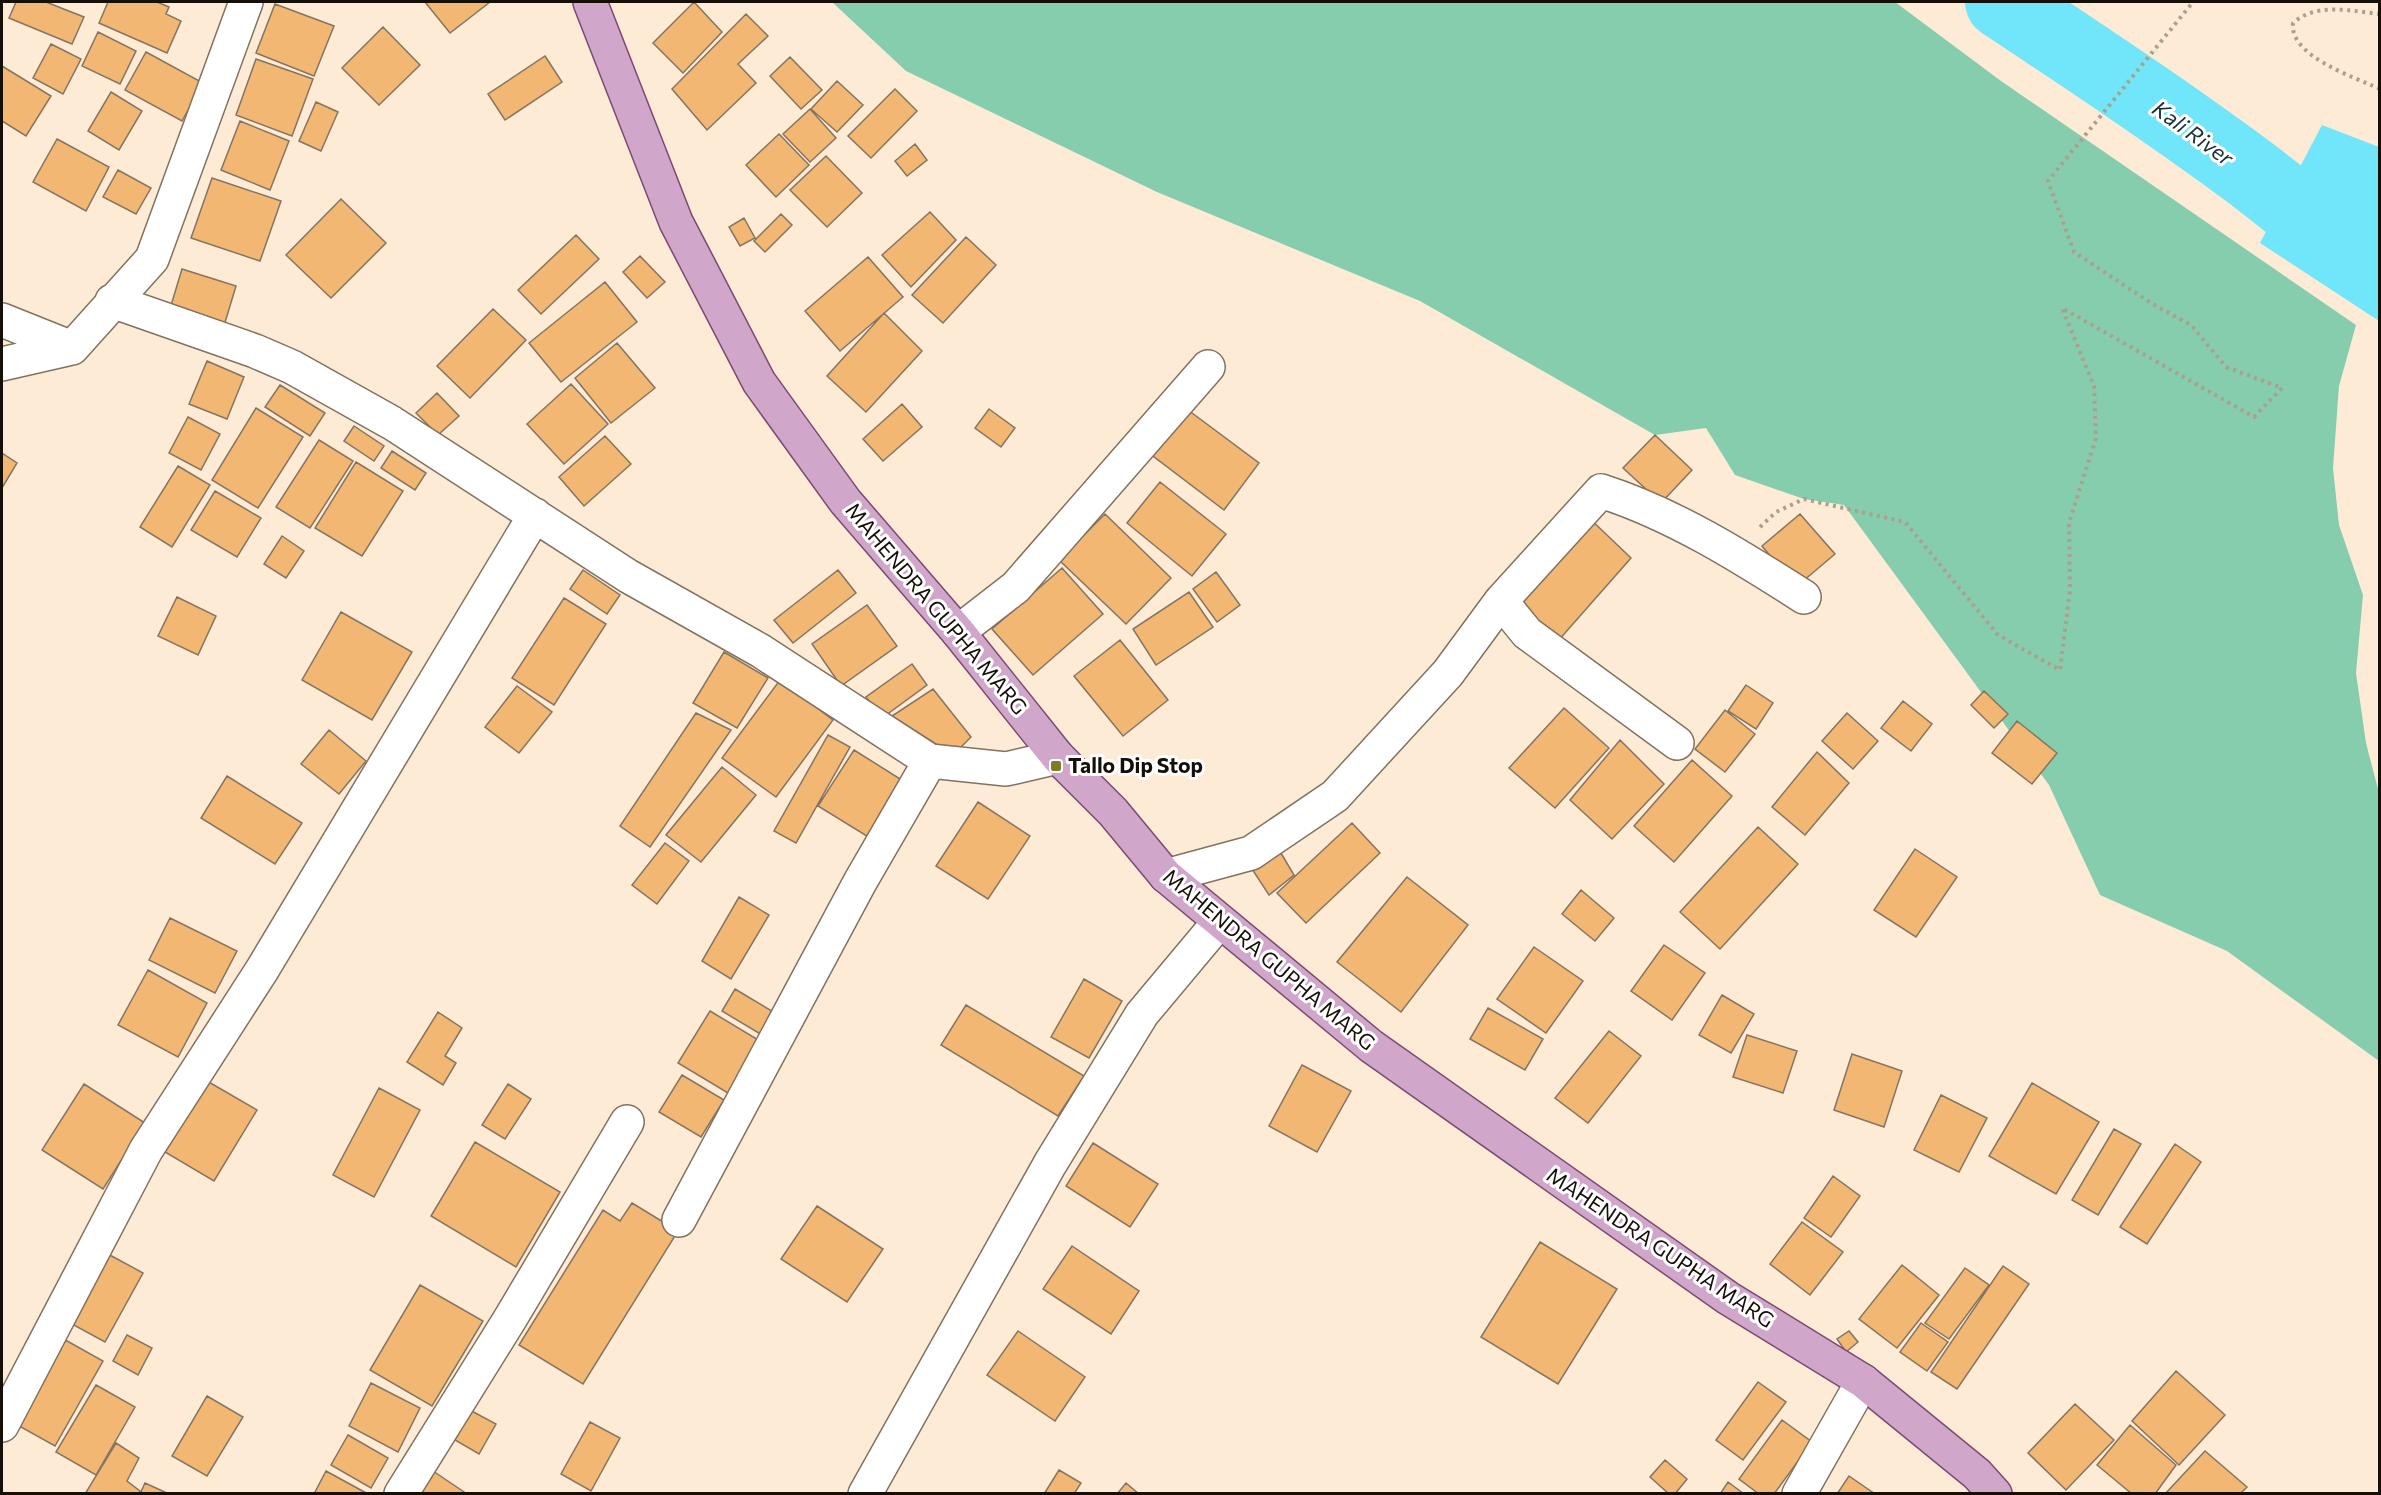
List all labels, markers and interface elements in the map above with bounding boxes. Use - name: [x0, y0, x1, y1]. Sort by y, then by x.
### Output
- water label: Kali River: [2148, 94, 2240, 172]
- street label: MAHENDRA GUPHA MARG: [841, 497, 1033, 719]
- place label: Tallo Dip Stop: [1068, 752, 1203, 777]
- marker: Tallo Dip Stop: [1049, 759, 1063, 773]
- street label: MAHENDRA GUPHA MARG: [1159, 863, 1381, 1055]
- street label: MAHENDRA GUPHA MARG: [1543, 1161, 1779, 1332]

